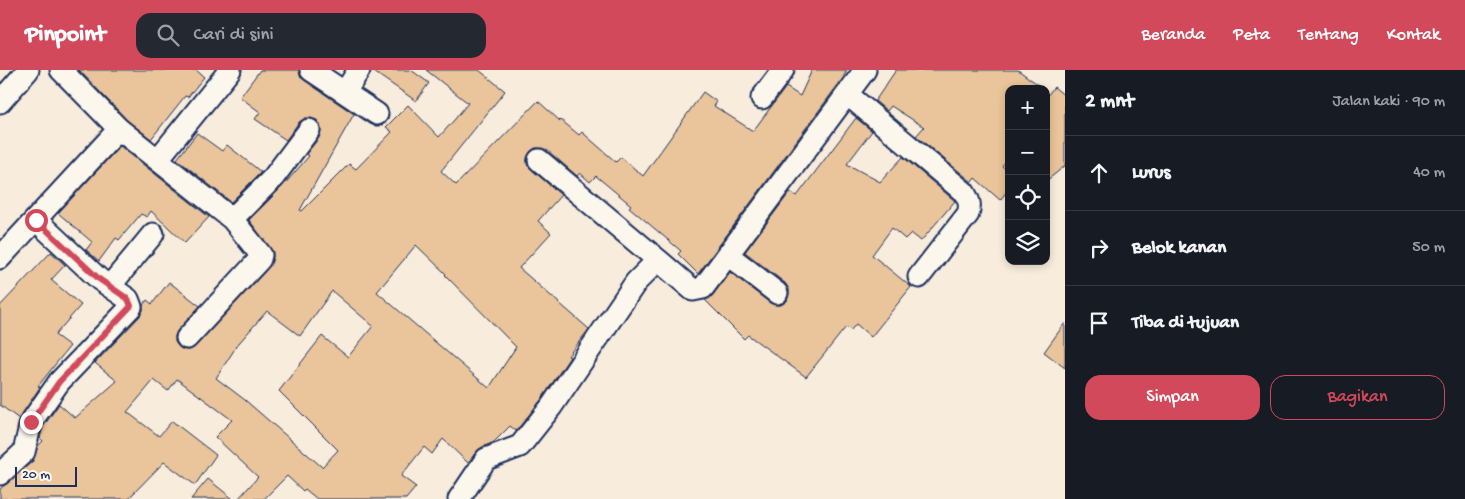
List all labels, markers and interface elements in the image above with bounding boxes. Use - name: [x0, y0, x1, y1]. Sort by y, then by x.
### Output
- search box: [136, 13, 486, 58]
- text: Pinpoint: [25, 21, 106, 50]
- icon: search: [154, 21, 182, 49]
- text: Cari di sini: [194, 24, 274, 47]
- text: Beranda: [1141, 25, 1205, 46]
- text: Peta: [1233, 25, 1270, 46]
- text: Tentang: [1298, 25, 1359, 46]
- text: Kontak: [1387, 25, 1440, 46]
- map controls: [1005, 85, 1050, 265]
- button: +: [1005, 85, 1050, 130]
- text: 2 mnt: [1085, 90, 1134, 115]
- text: Jalan kaki · 90 m: [1332, 93, 1445, 112]
- button: −: [1005, 130, 1050, 175]
- icon: ahead: [1085, 159, 1113, 187]
- text: Lurus: [1132, 162, 1171, 185]
- text: 40 m: [1413, 164, 1445, 183]
- button: locate: [1005, 175, 1050, 220]
- route start: [25, 209, 48, 232]
- button: layers: [1005, 220, 1050, 265]
- icon: right: [1085, 234, 1113, 262]
- text: Belok kanan: [1132, 237, 1226, 260]
- text: 50 m: [1412, 239, 1445, 258]
- icon: arrive: [1085, 309, 1113, 337]
- text: Tiba di tujuan: [1132, 312, 1239, 335]
- button: Simpan: [1085, 375, 1260, 420]
- button: Bagikan: [1270, 375, 1445, 420]
- route end: [20, 411, 43, 434]
- scale bar: [15, 464, 78, 487]
- text: 20 m: [22, 467, 50, 484]

